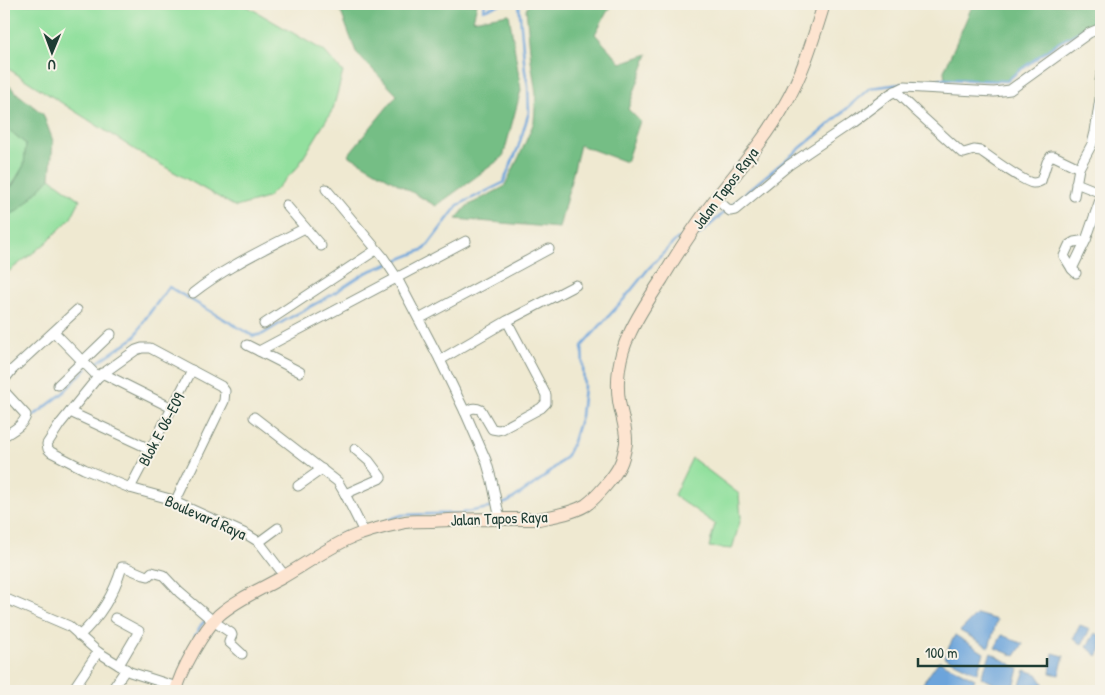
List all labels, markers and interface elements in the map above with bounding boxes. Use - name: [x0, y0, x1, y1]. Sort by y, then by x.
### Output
- north arrow: [28, 28, 78, 78]
- text: U: [47, 56, 56, 75]
- street label: Jalan Tapos Raya: [687, 143, 763, 233]
- street label: Blok E 06-E09: [133, 388, 190, 469]
- street label: Boulevard Raya: [162, 489, 250, 545]
- street label: Jalan Tapos Raya: [450, 505, 548, 531]
- scale bar: [918, 635, 1046, 667]
- text: 100 m: [925, 642, 958, 663]

